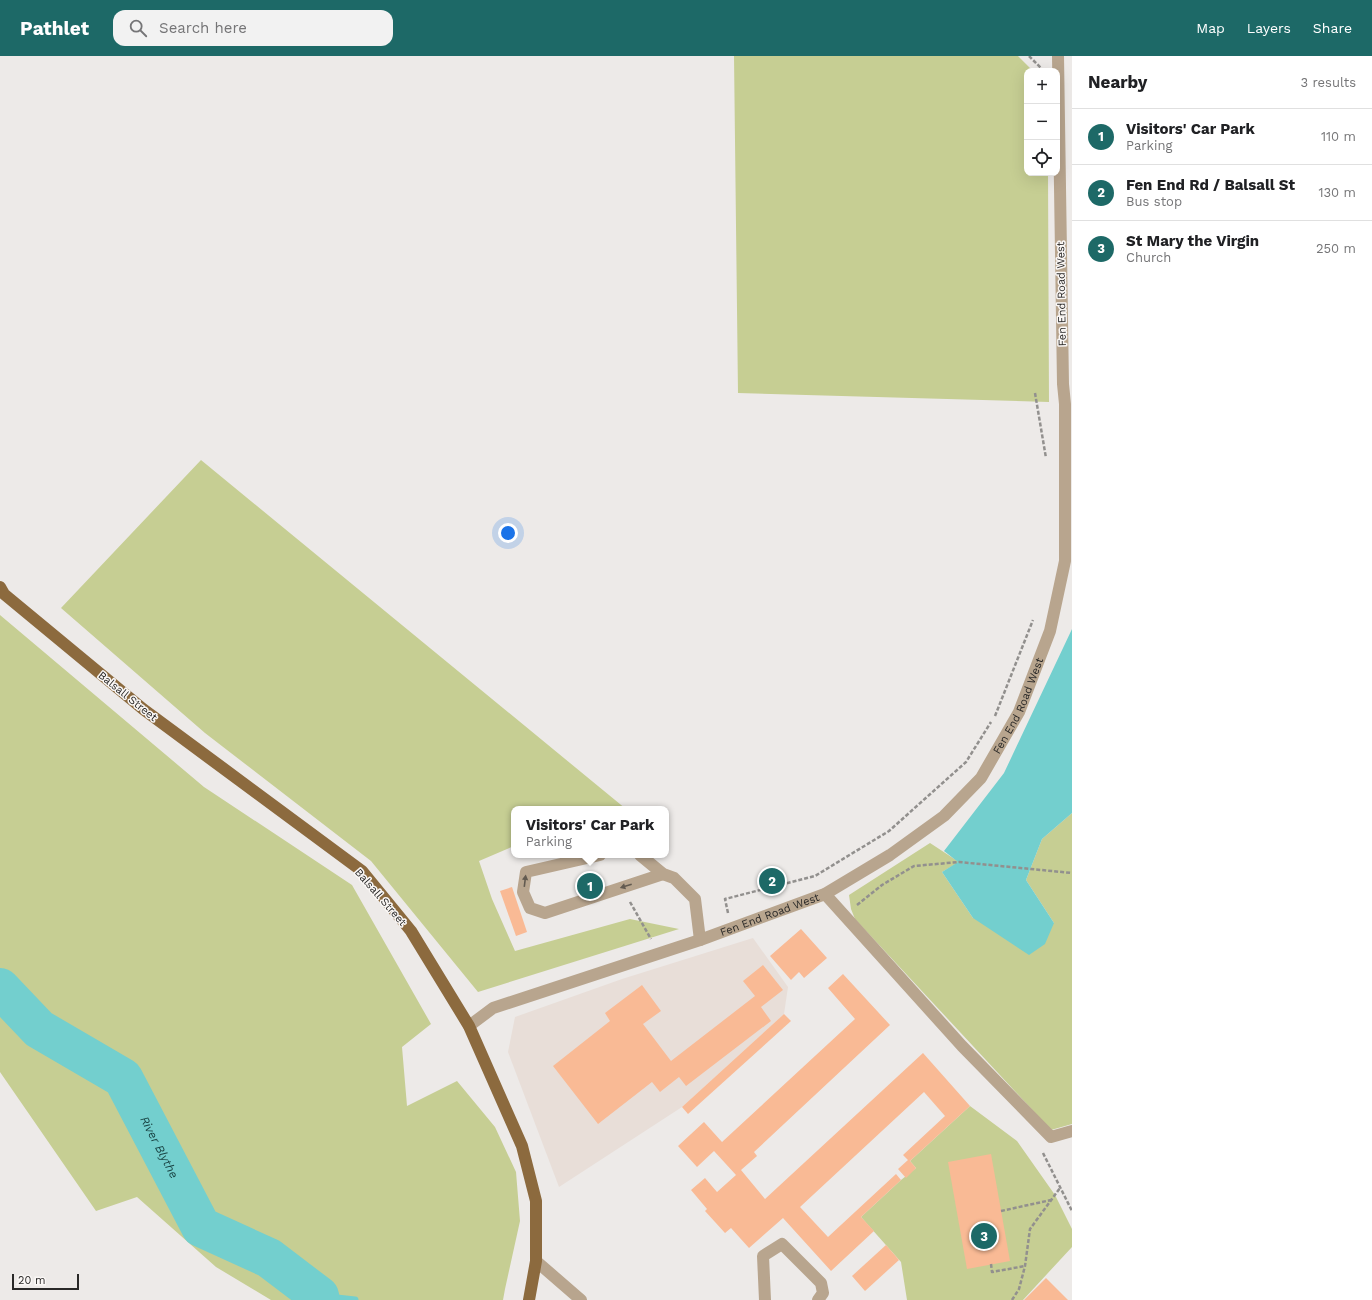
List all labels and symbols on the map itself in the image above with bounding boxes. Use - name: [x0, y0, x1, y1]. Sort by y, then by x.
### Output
- street label: Fen End Road West: [1054, 241, 1069, 346]
- your location: [498, 523, 518, 543]
- street label: Fen End Road West: [990, 656, 1046, 756]
- street label: Balsall Street: [96, 669, 160, 724]
- street label: Balsall Street: [352, 866, 409, 929]
- pin: 2: [759, 866, 785, 896]
- pin: 1: [577, 871, 603, 901]
- one-way arrow: [522, 875, 528, 887]
- one-way arrow: [620, 883, 632, 889]
- street label: Fen End Road West: [718, 891, 822, 939]
- water label: River Blythe: [137, 1114, 181, 1181]
- pin: 3: [971, 1221, 997, 1251]
- scale bar: [12, 1272, 79, 1291]

